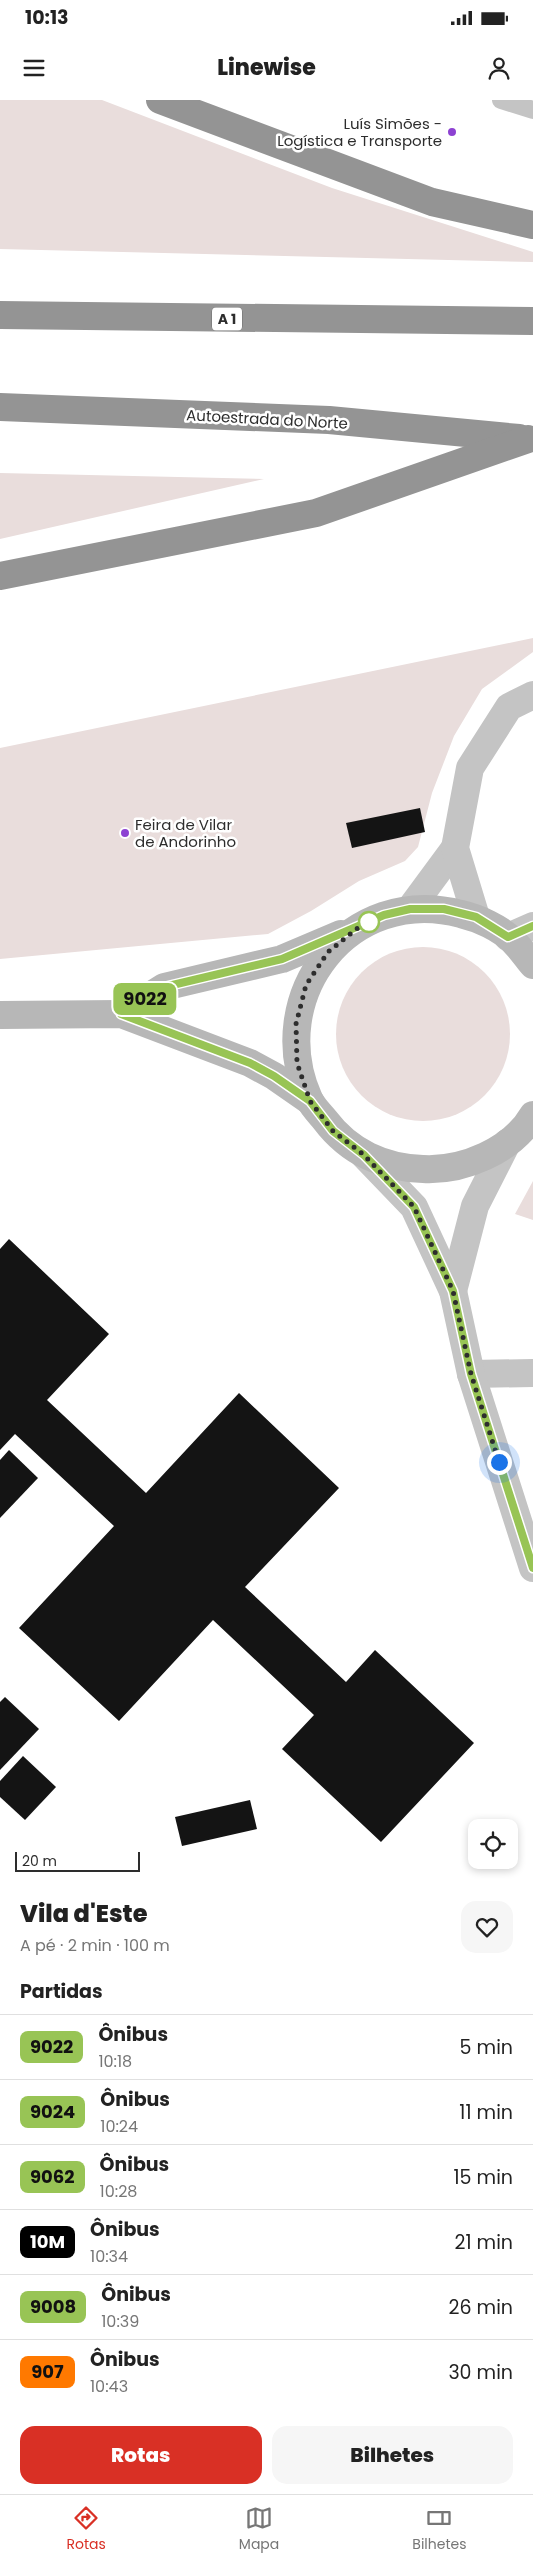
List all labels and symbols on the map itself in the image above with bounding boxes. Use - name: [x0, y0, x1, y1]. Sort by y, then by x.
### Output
- place label: Luís Simões - Logística e Transporte: [277, 113, 442, 151]
- marker: Luís Simões - Logística e Transporte: [446, 126, 458, 138]
- road number: A 1: [212, 308, 242, 330]
- street label: Autoestrada do Norte: [186, 404, 348, 434]
- place label: Feira de Vilar de Andorinho: [135, 814, 236, 852]
- marker: Feira de Vilar de Andorinho: [119, 827, 131, 839]
- unlabelled marker: [358, 911, 380, 933]
- line badge: 9022: [110, 983, 180, 1015]
- your location: [487, 1450, 512, 1475]
- scale bar: [15, 1849, 140, 1872]

